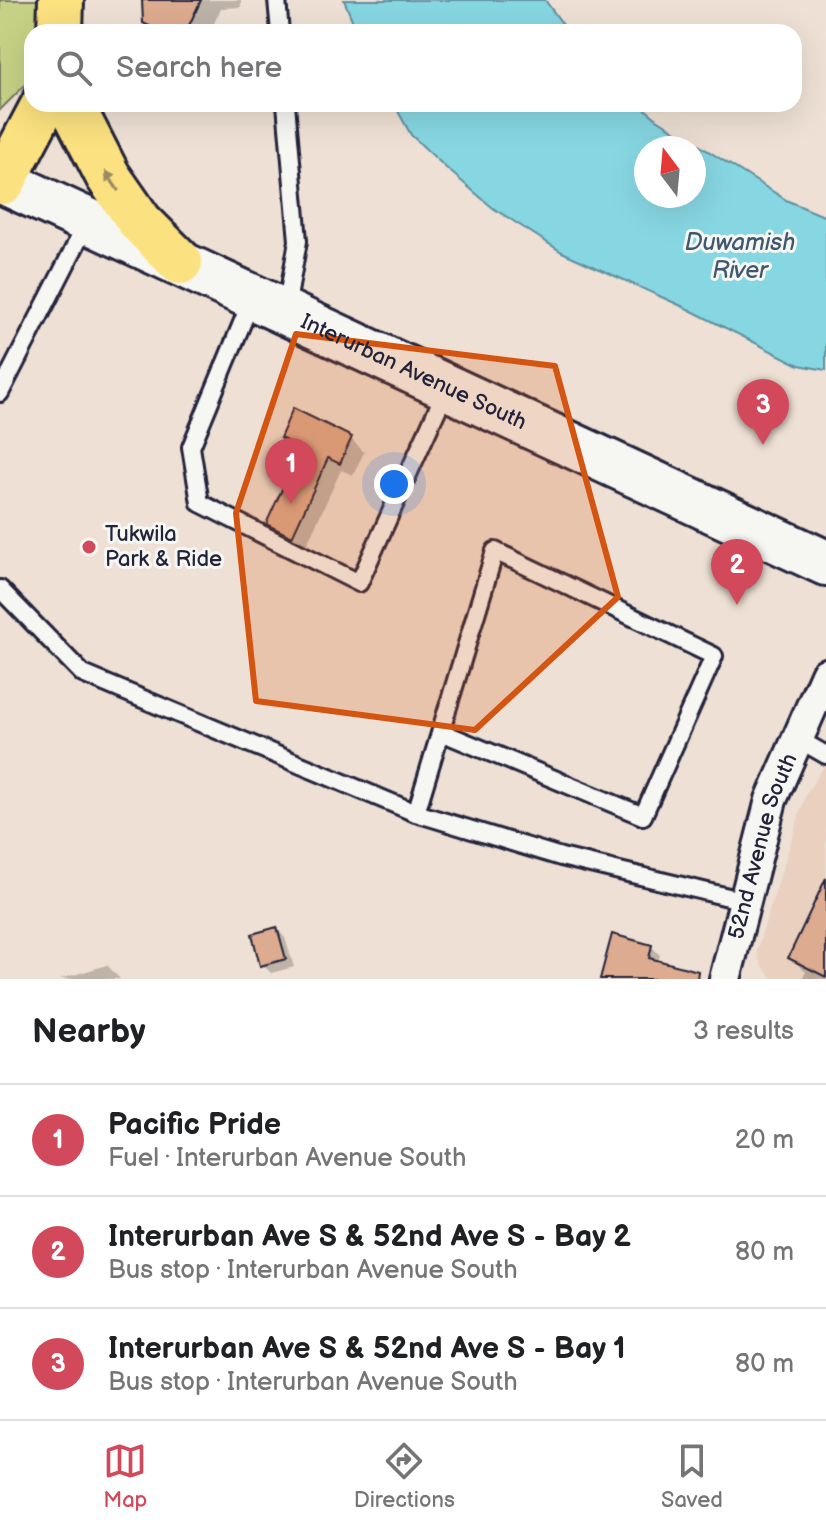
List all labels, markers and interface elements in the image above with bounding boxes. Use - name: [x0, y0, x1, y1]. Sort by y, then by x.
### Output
- search box: [24, 24, 802, 112]
- icon: search: [52, 46, 96, 90]
- text: Search here: [116, 50, 282, 86]
- north arrow: [634, 136, 706, 208]
- one-way arrow: [105, 170, 120, 191]
- water label: Duwamish River: [685, 228, 795, 285]
- street label: Interurban Avenue South: [296, 308, 531, 436]
- pin: 3: [737, 379, 789, 445]
- pin: 1: [265, 438, 317, 504]
- your location: [374, 464, 414, 504]
- place label: Tukwila Park & Ride: [105, 521, 222, 573]
- marker: Tukwila Park & Ride: [80, 538, 98, 556]
- pin: 2: [711, 539, 763, 605]
- street label: 52nd Avenue South: [722, 749, 803, 942]
- text: Nearby: [32, 1011, 146, 1052]
- text: 3 results: [693, 1016, 794, 1047]
- text: Pacific Pride: [108, 1107, 281, 1143]
- text: 1: [53, 1125, 63, 1156]
- text: 20 m: [735, 1125, 794, 1156]
- text: Fuel · Interurban Avenue South: [108, 1143, 466, 1174]
- text: Interurban Ave S & 52nd Ave S - Bay 2: [108, 1219, 631, 1255]
- text: 2: [50, 1237, 66, 1268]
- text: 80 m: [735, 1237, 794, 1268]
- text: Bus stop · Interurban Avenue South: [108, 1255, 518, 1286]
- text: Interurban Ave S & 52nd Ave S - Bay 1: [108, 1331, 626, 1367]
- text: 3: [50, 1349, 66, 1380]
- text: 80 m: [735, 1349, 794, 1380]
- text: Bus stop · Interurban Avenue South: [108, 1367, 518, 1398]
- tab: Map: [103, 1439, 147, 1514]
- tab: Directions: [354, 1439, 455, 1514]
- tab: Saved: [661, 1439, 723, 1514]

